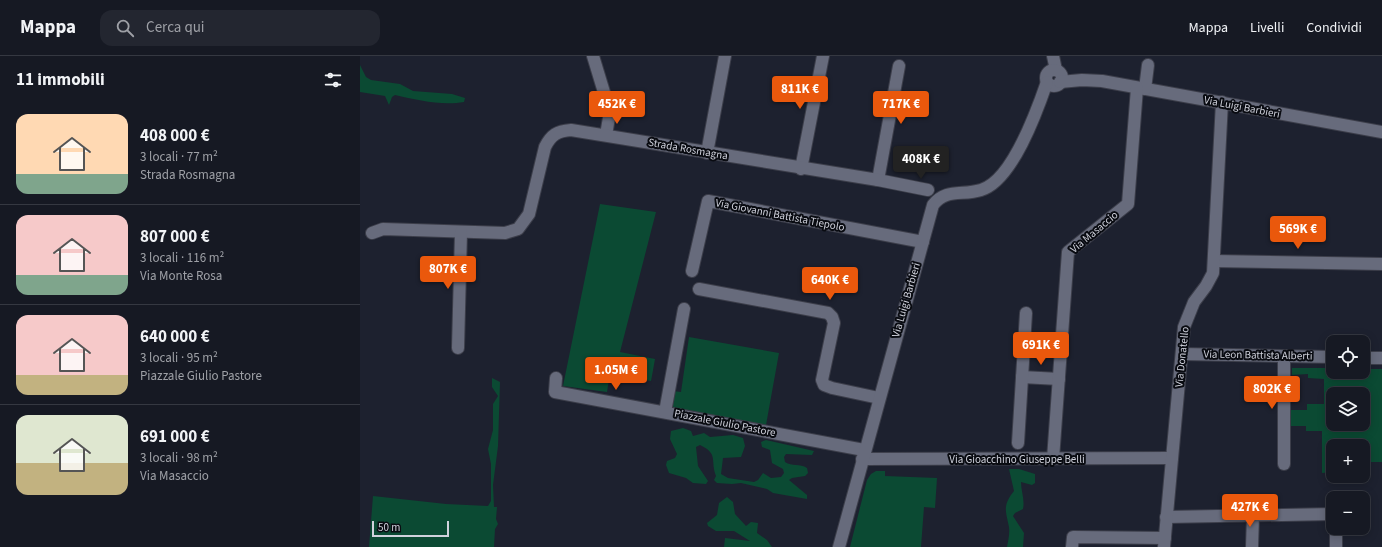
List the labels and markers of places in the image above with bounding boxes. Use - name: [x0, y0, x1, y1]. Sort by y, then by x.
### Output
- pin: 811K €: [767, 76, 833, 110]
- pin: 452K €: [584, 91, 650, 125]
- pin: 717K €: [868, 91, 934, 125]
- pin: 408K €: [888, 146, 954, 180]
- pin: 569K €: [1265, 216, 1331, 250]
- pin: 807K €: [415, 256, 481, 290]
- pin: 640K €: [797, 267, 863, 301]
- pin: 691K €: [1008, 332, 1074, 366]
- pin: 1.05M €: [579, 357, 653, 391]
- pin: 802K €: [1239, 376, 1305, 410]
- pin: 427K €: [1217, 494, 1283, 528]

